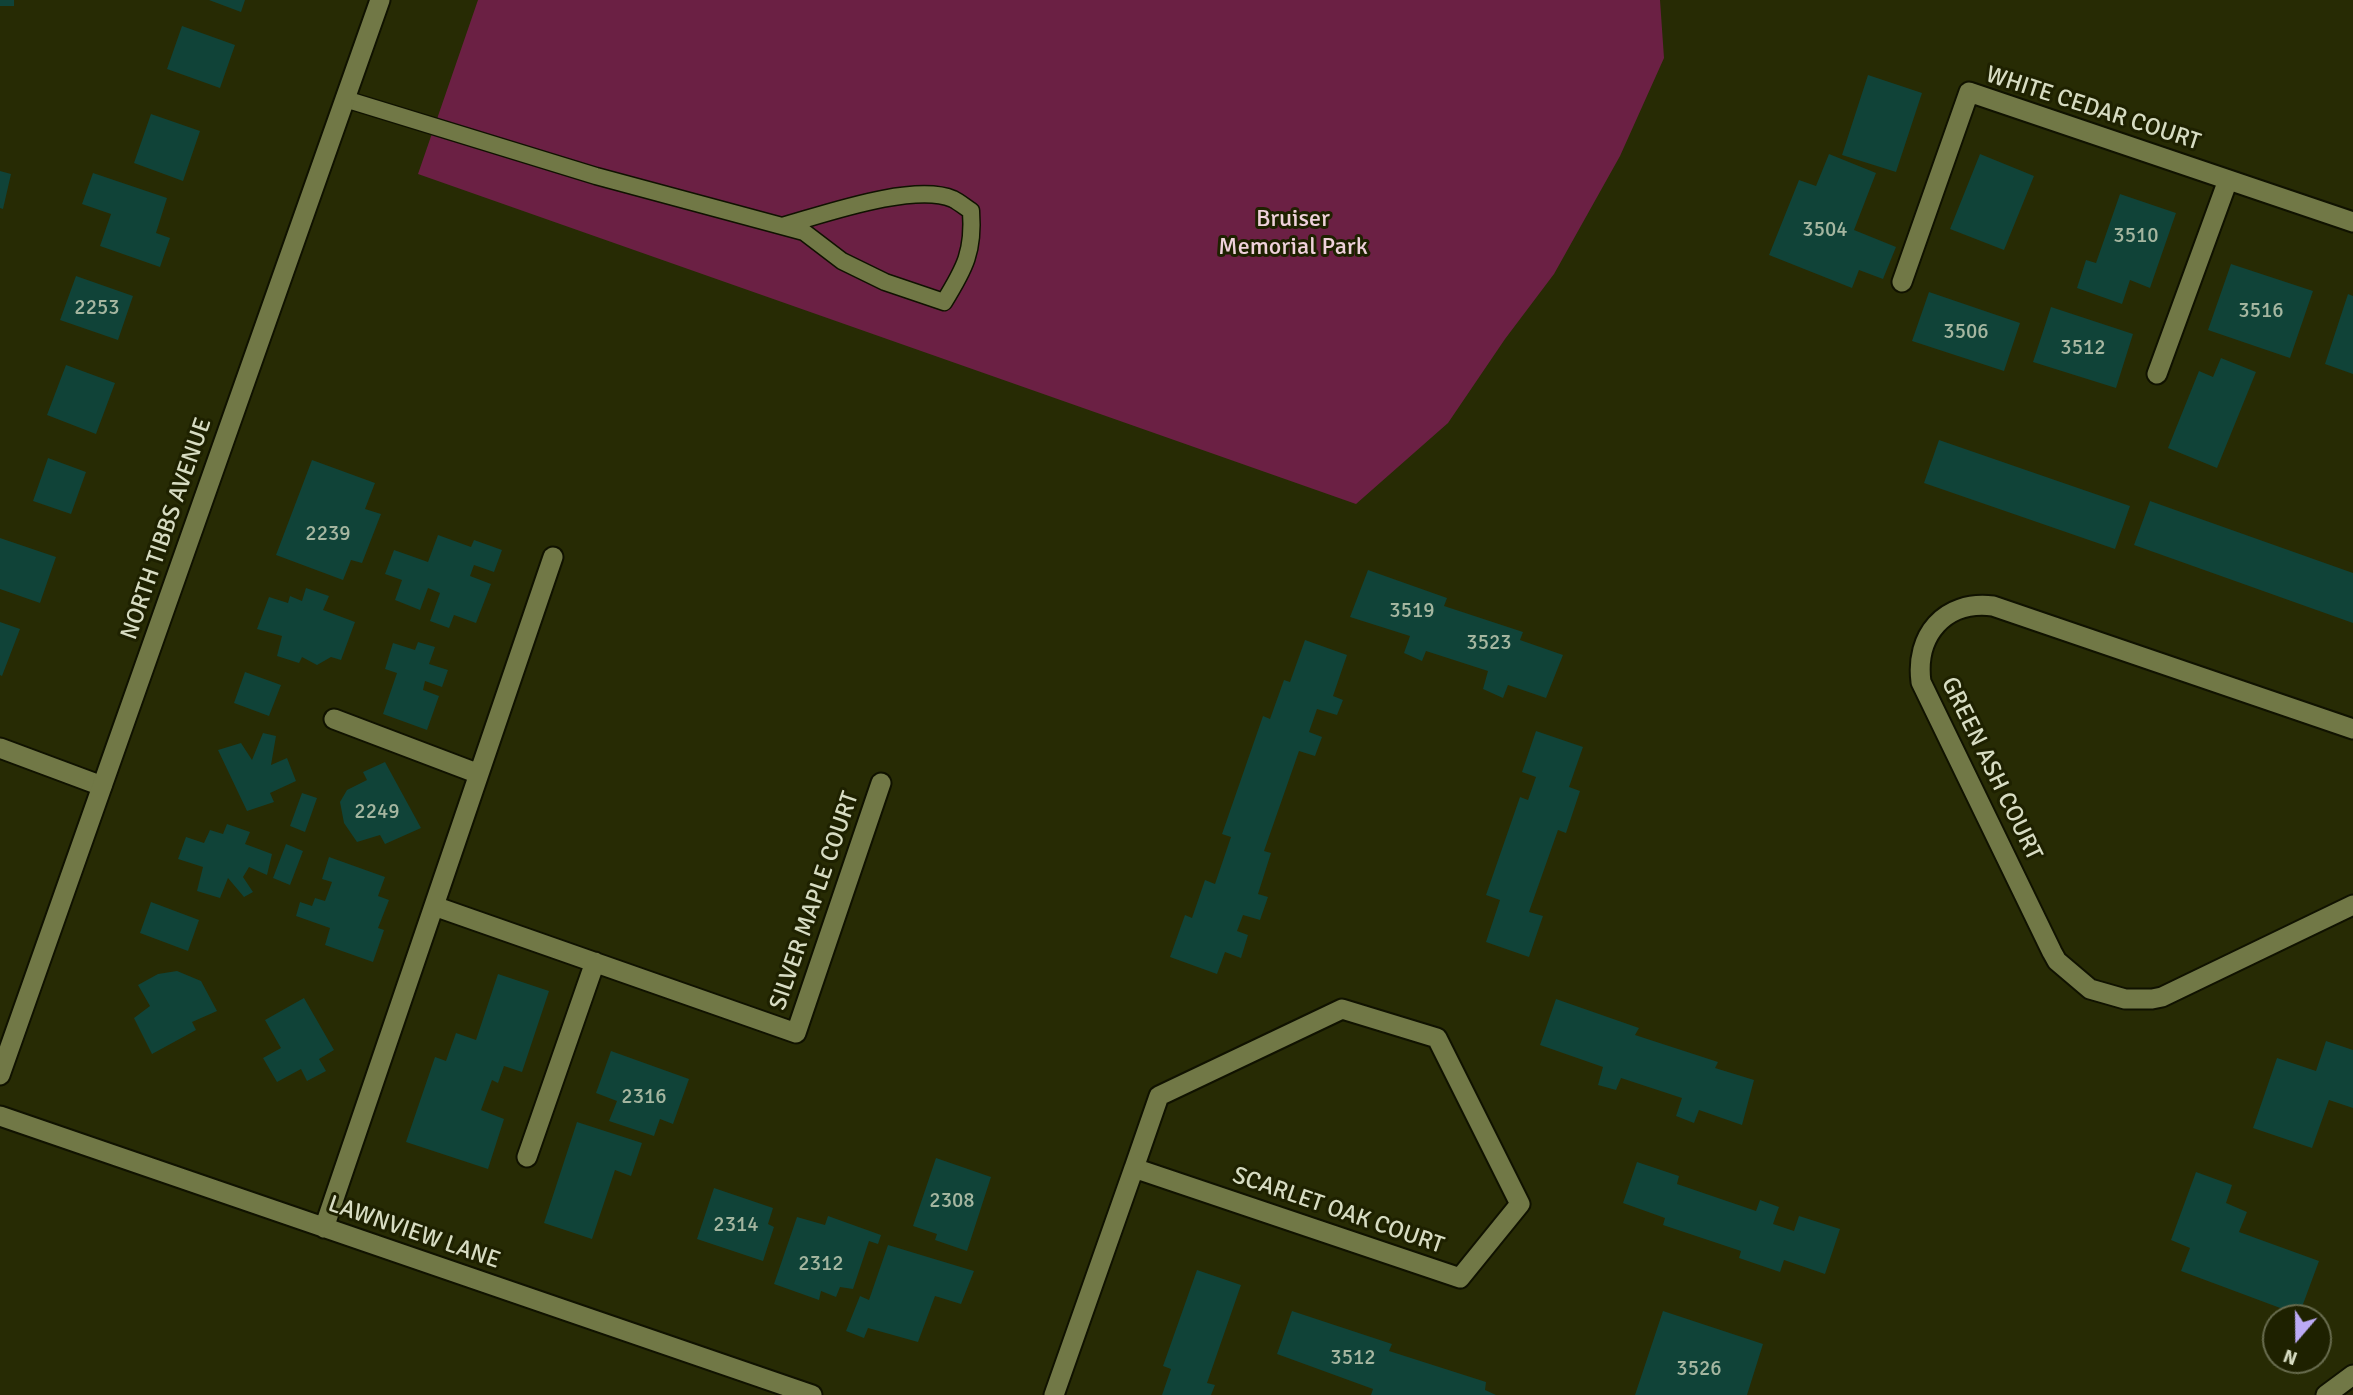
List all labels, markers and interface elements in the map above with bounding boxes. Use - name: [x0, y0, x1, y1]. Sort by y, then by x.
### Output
- street label: WHITE CEDAR COURT: [1982, 61, 2204, 157]
- park label: Bruiser Memorial Park: [1218, 206, 1368, 262]
- house number: 3504: [1802, 217, 1848, 243]
- house number: 3510: [2113, 223, 2159, 249]
- house number: 2253: [74, 295, 120, 321]
- house number: 3516: [2238, 298, 2284, 324]
- house number: 3506: [1943, 319, 1989, 345]
- house number: 3512: [2060, 335, 2106, 361]
- street label: NORTH TIBBS AVENUE: [115, 414, 219, 644]
- house number: 2239: [305, 521, 351, 547]
- house number: 3519: [1389, 598, 1435, 624]
- house number: 3523: [1466, 630, 1512, 656]
- street label: GREEN ASH COURT: [1934, 673, 2048, 865]
- street label: SILVER MAPLE COURT: [764, 788, 866, 1014]
- house number: 2249: [354, 799, 400, 825]
- house number: 2316: [621, 1084, 667, 1110]
- street label: SCARLET OAK COURT: [1229, 1161, 1447, 1261]
- house number: 2308: [929, 1188, 975, 1214]
- street label: LAWNVIEW LANE: [324, 1190, 504, 1276]
- house number: 2314: [713, 1212, 759, 1238]
- house number: 2312: [798, 1251, 844, 1277]
- north arrow: [2262, 1304, 2332, 1374]
- text: N: [2280, 1343, 2301, 1370]
- house number: 3512: [1330, 1345, 1376, 1371]
- house number: 3526: [1676, 1356, 1722, 1382]

